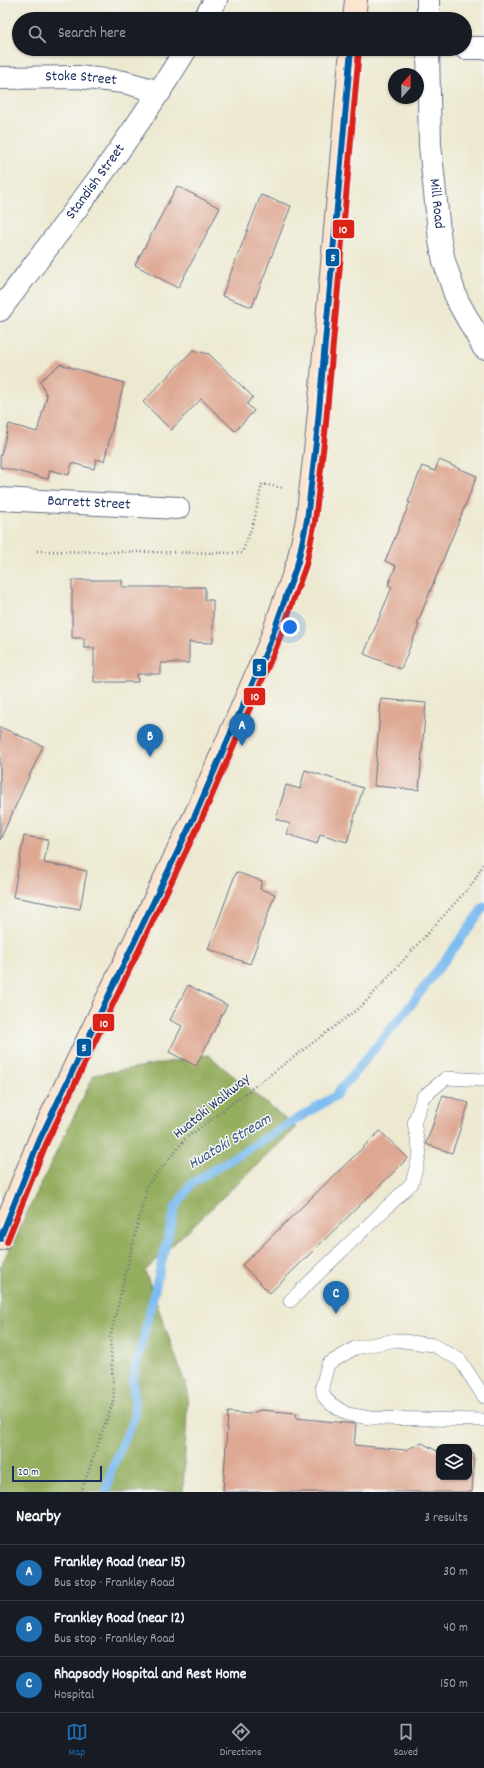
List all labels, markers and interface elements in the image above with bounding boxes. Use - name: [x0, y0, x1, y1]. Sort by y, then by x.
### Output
- search box: [12, 12, 472, 56]
- icon: search: [26, 23, 48, 45]
- text: Search here: [58, 23, 126, 45]
- street label: Stoke Street: [45, 66, 118, 92]
- north arrow: [388, 68, 424, 104]
- street label: Standish Street: [61, 139, 131, 225]
- street label: Mill Road: [423, 178, 450, 230]
- line badge: 10: [332, 219, 355, 239]
- text: 10: [339, 223, 347, 239]
- line badge: 5: [325, 248, 340, 267]
- text: 5: [330, 251, 336, 267]
- street label: Barrett Street: [47, 490, 131, 517]
- your location: [280, 617, 300, 637]
- line badge: 5: [252, 658, 267, 677]
- text: 5: [256, 661, 262, 677]
- line badge: 10: [243, 687, 266, 706]
- text: 10: [251, 690, 259, 706]
- pin: A: [229, 713, 255, 746]
- pin: B: [137, 724, 163, 757]
- line badge: 10: [92, 1013, 115, 1032]
- text: 10: [100, 1017, 108, 1033]
- line badge: 5: [76, 1038, 92, 1057]
- text: 5: [81, 1041, 87, 1057]
- street label: Huatoki Walkway: [169, 1068, 256, 1145]
- water label: Huatoki Stream: [184, 1108, 277, 1176]
- pin: C: [323, 1281, 349, 1314]
- map controls: [436, 1444, 472, 1480]
- button: layers: [436, 1444, 472, 1480]
- scale bar: [12, 1464, 102, 1483]
- text: 20 m: [18, 1465, 39, 1481]
- text: Nearby: [16, 1506, 60, 1530]
- text: 3 results: [424, 1509, 468, 1528]
- text: Frankley Road (near 15): [54, 1552, 185, 1574]
- text: A: [25, 1563, 33, 1582]
- text: 30 m: [443, 1563, 468, 1582]
- text: Bus stop · Frankley Road: [54, 1574, 175, 1593]
- text: Frankley Road (near 12): [54, 1608, 184, 1630]
- text: B: [26, 1619, 32, 1638]
- text: 40 m: [444, 1619, 468, 1638]
- text: Bus stop · Frankley Road: [54, 1630, 175, 1649]
- text: Rhapsody Hospital and Rest Home: [54, 1664, 246, 1686]
- text: C: [26, 1675, 32, 1694]
- text: 150 m: [440, 1675, 468, 1694]
- text: Hospital: [54, 1686, 94, 1705]
- tab: Map: [66, 1721, 88, 1761]
- tab: Directions: [220, 1721, 262, 1761]
- tab: Saved: [393, 1721, 418, 1761]

